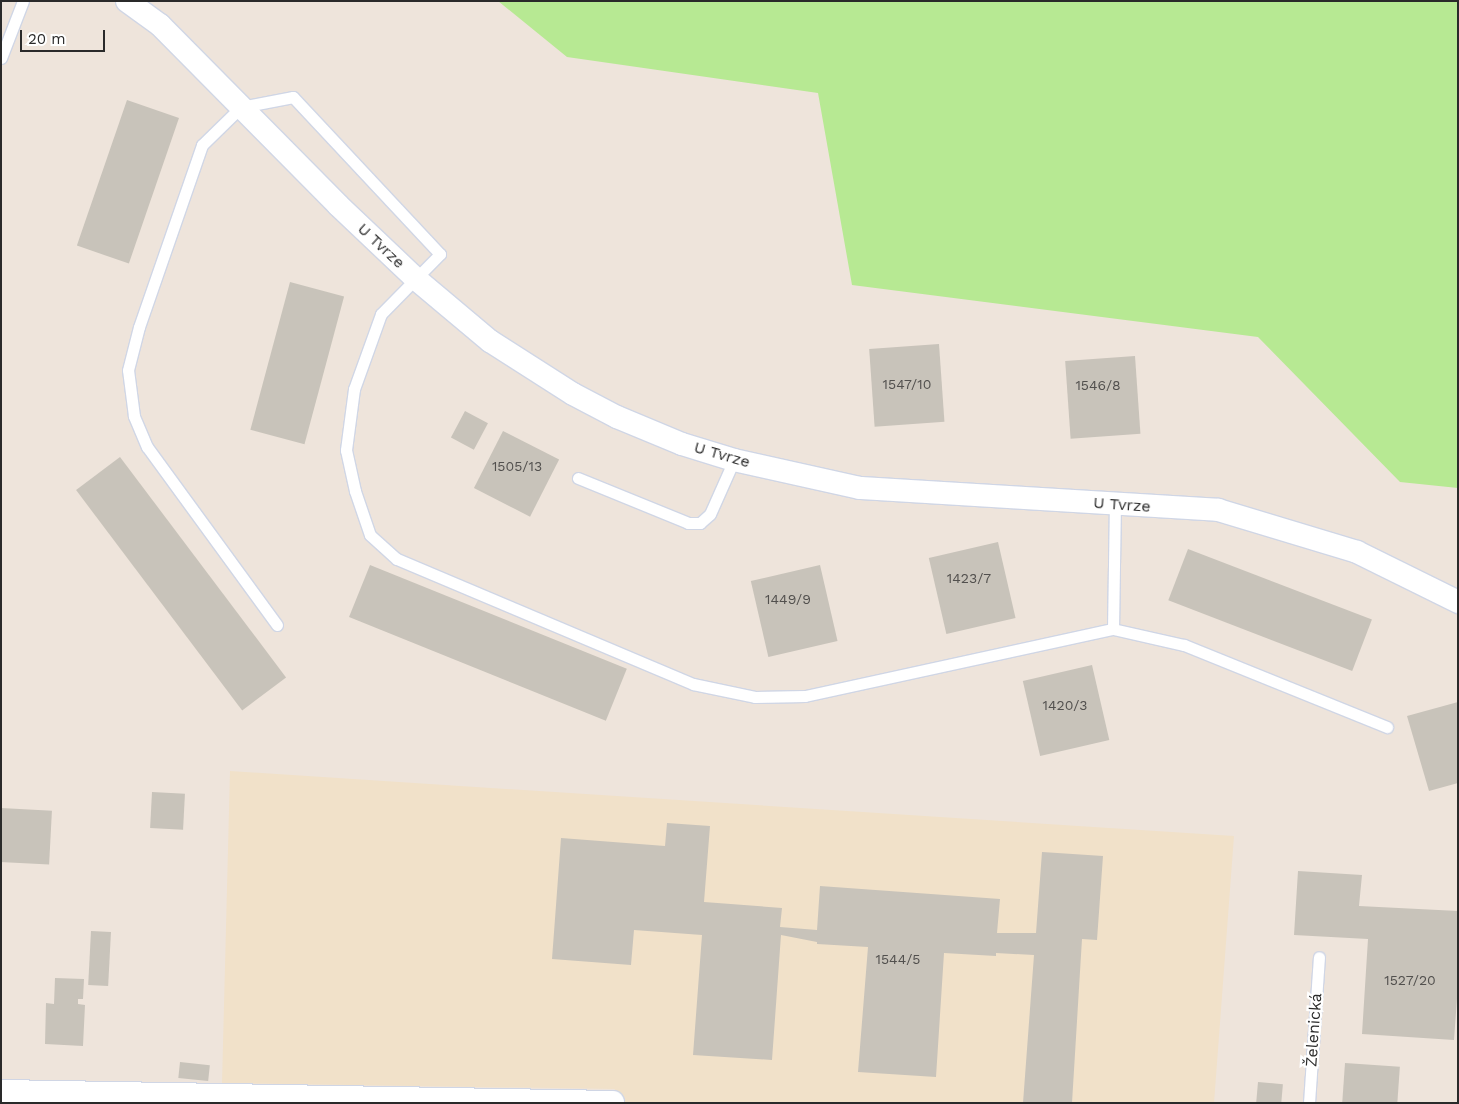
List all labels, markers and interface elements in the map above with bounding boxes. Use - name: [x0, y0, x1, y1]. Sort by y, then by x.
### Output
- scale bar: [22, 20, 108, 52]
- text: 20 m: [28, 30, 66, 48]
- street label: U Tvrze: [353, 219, 409, 273]
- house number: 1547/10: [883, 376, 931, 392]
- house number: 1546/8: [1075, 377, 1121, 393]
- street label: U Tvrze: [692, 438, 752, 472]
- house number: 1505/13: [492, 458, 542, 474]
- street label: U Tvrze: [1092, 493, 1152, 517]
- house number: 1423/7: [947, 570, 991, 586]
- house number: 1449/9: [765, 591, 811, 607]
- house number: 1420/3: [1043, 697, 1087, 713]
- house number: 1544/5: [876, 951, 920, 967]
- house number: 1527/20: [1384, 972, 1436, 988]
- street label: Želenická: [1302, 992, 1326, 1068]

